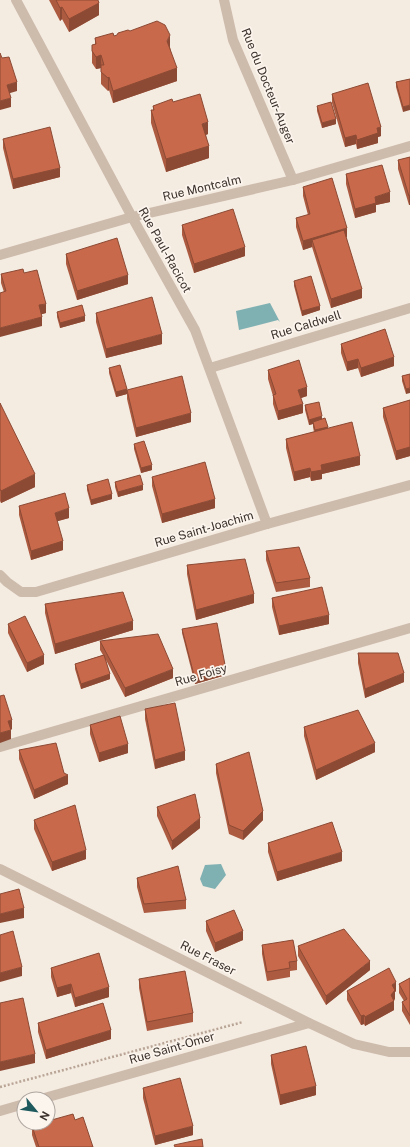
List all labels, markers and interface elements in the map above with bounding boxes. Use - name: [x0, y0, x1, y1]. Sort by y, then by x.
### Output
- street label: Rue du Docteur-Auger: [238, 26, 298, 146]
- street label: Rue Montcalm: [161, 172, 243, 204]
- street label: Rue Paul-Racicot: [136, 205, 194, 295]
- street label: Rue Caldwell: [269, 308, 343, 342]
- street label: Rue Saint-Joachim: [153, 508, 255, 550]
- street label: Rue Foisy: [173, 661, 229, 689]
- street label: Rue Fraser: [178, 938, 238, 978]
- street label: Rue Saint-Omer: [128, 1029, 217, 1067]
- north arrow: [16, 1091, 56, 1131]
- text: N: [37, 1109, 52, 1123]

